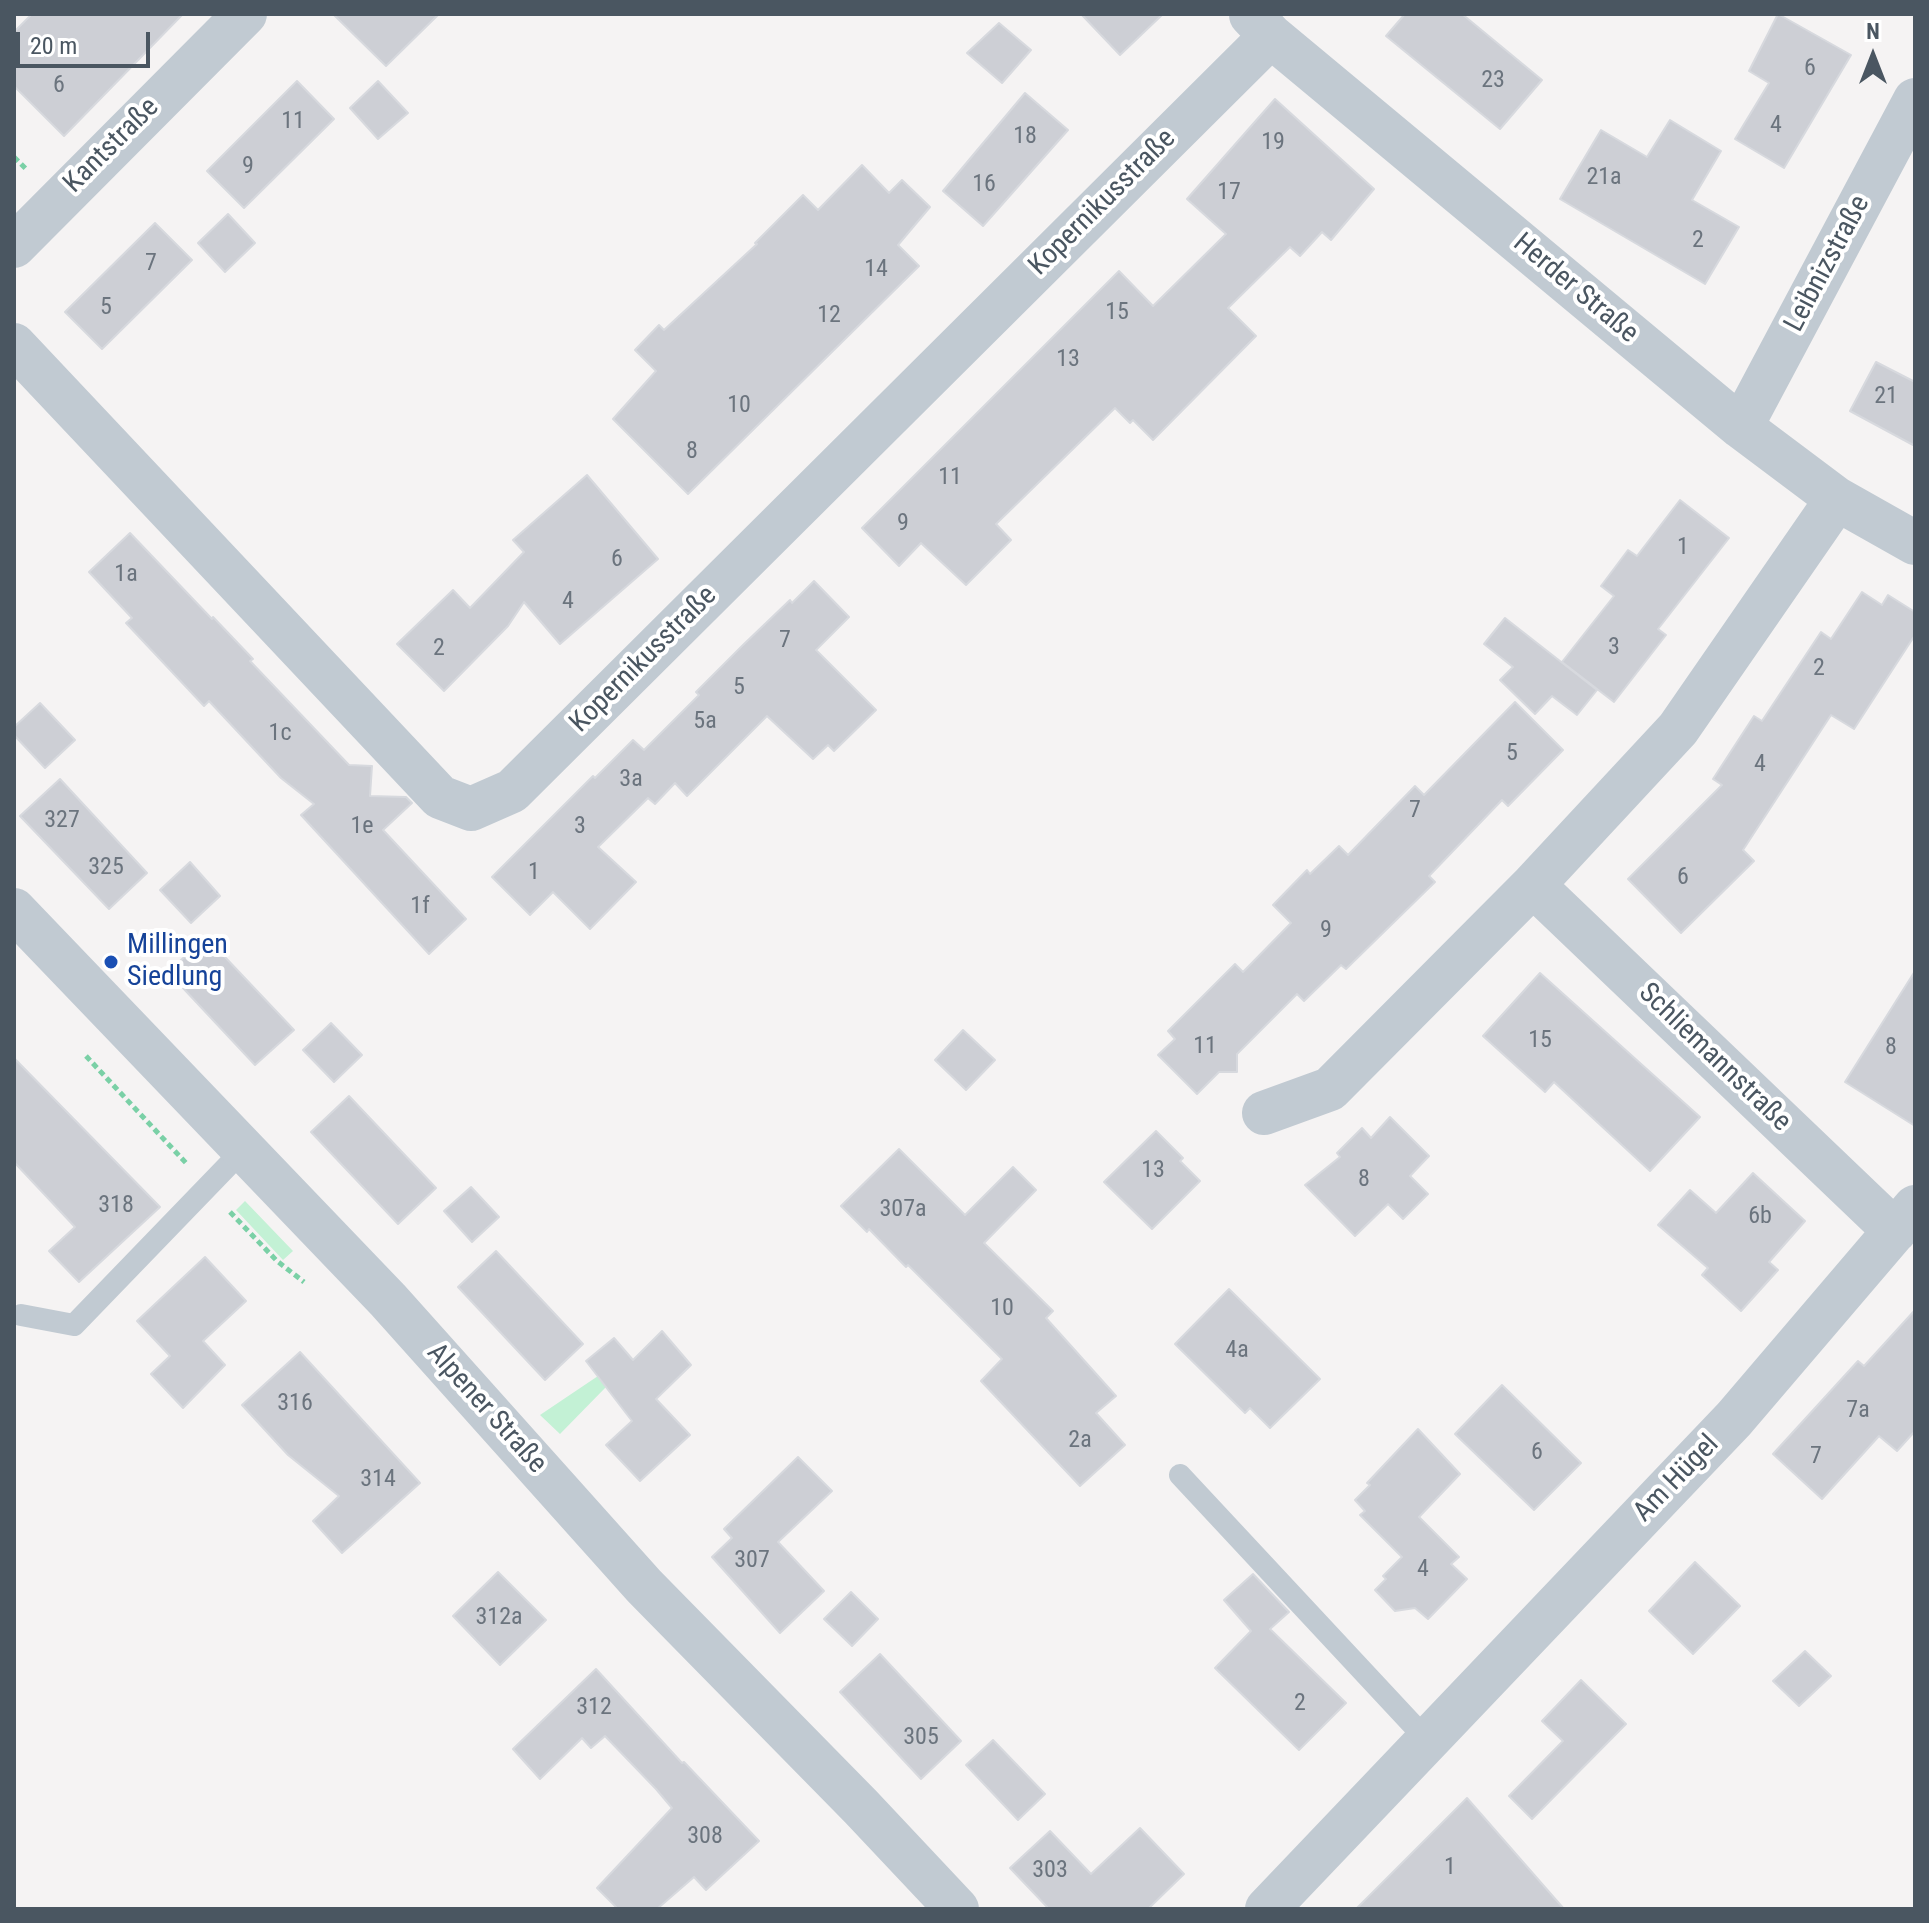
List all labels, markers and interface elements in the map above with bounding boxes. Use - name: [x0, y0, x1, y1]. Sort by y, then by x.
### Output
- scale bar: [20, 16, 154, 66]
- north arrow: [1833, 16, 1913, 96]
- text: N: [1866, 19, 1880, 44]
- text: 20 m: [30, 32, 77, 60]
- house number: 6: [1804, 55, 1816, 83]
- house number: 23: [1481, 67, 1505, 95]
- house number: 6: [53, 72, 65, 100]
- street label: Kantstraße: [57, 91, 167, 201]
- house number: 11: [281, 108, 305, 136]
- house number: 4: [1770, 112, 1782, 140]
- house number: 18: [1013, 123, 1037, 151]
- street label: Kopernikusstraße: [1023, 123, 1183, 283]
- house number: 19: [1261, 129, 1285, 157]
- house number: 9: [242, 153, 254, 181]
- house number: 21a: [1586, 164, 1622, 192]
- house number: 16: [972, 171, 996, 199]
- house number: 17: [1217, 179, 1241, 207]
- street label: Leibnizstraße: [1778, 190, 1878, 338]
- street label: Herder Straße: [1506, 227, 1644, 351]
- house number: 2: [1692, 227, 1704, 255]
- house number: 7: [145, 250, 157, 278]
- house number: 14: [864, 256, 888, 284]
- house number: 5: [100, 294, 112, 322]
- house number: 15: [1105, 299, 1129, 327]
- house number: 12: [817, 302, 841, 330]
- house number: 13: [1056, 346, 1080, 374]
- house number: 21: [1874, 383, 1898, 411]
- house number: 10: [727, 392, 751, 420]
- house number: 8: [686, 438, 698, 466]
- house number: 11: [938, 464, 962, 492]
- house number: 9: [897, 510, 909, 538]
- house number: 1: [1677, 534, 1689, 562]
- house number: 6: [611, 546, 623, 574]
- house number: 1a: [114, 561, 138, 589]
- street label: Kopernikusstraße: [564, 580, 724, 740]
- house number: 4: [562, 588, 574, 616]
- house number: 7: [779, 627, 791, 655]
- house number: 3: [1608, 634, 1620, 662]
- house number: 2: [433, 635, 445, 663]
- house number: 2: [1813, 655, 1825, 683]
- house number: 5: [733, 674, 745, 702]
- house number: 5a: [693, 708, 717, 736]
- house number: 1c: [269, 720, 291, 748]
- house number: 5: [1506, 740, 1518, 768]
- house number: 4: [1754, 751, 1766, 779]
- house number: 3a: [619, 766, 643, 794]
- house number: 7: [1409, 797, 1421, 825]
- house number: 327: [44, 807, 80, 835]
- house number: 1e: [350, 813, 374, 841]
- house number: 3: [574, 813, 586, 841]
- house number: 325: [88, 854, 124, 882]
- house number: 1: [528, 859, 540, 887]
- house number: 6: [1677, 864, 1689, 892]
- house number: 1f: [410, 893, 430, 921]
- house number: 9: [1320, 917, 1332, 945]
- place label: Millingen Siedlung: [127, 929, 228, 995]
- marker: Millingen Siedlung: [102, 953, 120, 971]
- street label: Schliemannstraße: [1631, 977, 1797, 1139]
- house number: 15: [1528, 1027, 1552, 1055]
- house number: 11: [1193, 1033, 1217, 1061]
- house number: 8: [1885, 1034, 1897, 1062]
- house number: 13: [1141, 1157, 1165, 1185]
- house number: 8: [1358, 1166, 1370, 1194]
- house number: 318: [98, 1192, 134, 1220]
- house number: 307a: [879, 1196, 927, 1224]
- house number: 6b: [1748, 1203, 1772, 1231]
- house number: 10: [990, 1295, 1014, 1323]
- street label: Alpener Straße: [419, 1337, 553, 1481]
- house number: 4a: [1225, 1337, 1249, 1365]
- house number: 316: [277, 1390, 313, 1418]
- house number: 7a: [1846, 1397, 1870, 1425]
- house number: 2a: [1068, 1427, 1092, 1455]
- street label: Am Hügel: [1627, 1429, 1727, 1529]
- house number: 6: [1531, 1439, 1543, 1467]
- house number: 7: [1810, 1443, 1822, 1471]
- house number: 314: [360, 1466, 396, 1494]
- house number: 307: [734, 1547, 770, 1575]
- house number: 4: [1417, 1556, 1429, 1584]
- house number: 312a: [475, 1604, 523, 1632]
- house number: 2: [1294, 1690, 1306, 1718]
- house number: 312: [576, 1694, 612, 1722]
- house number: 305: [903, 1724, 939, 1752]
- house number: 308: [687, 1823, 723, 1851]
- house number: 1: [1444, 1854, 1456, 1882]
- house number: 303: [1032, 1857, 1068, 1885]

